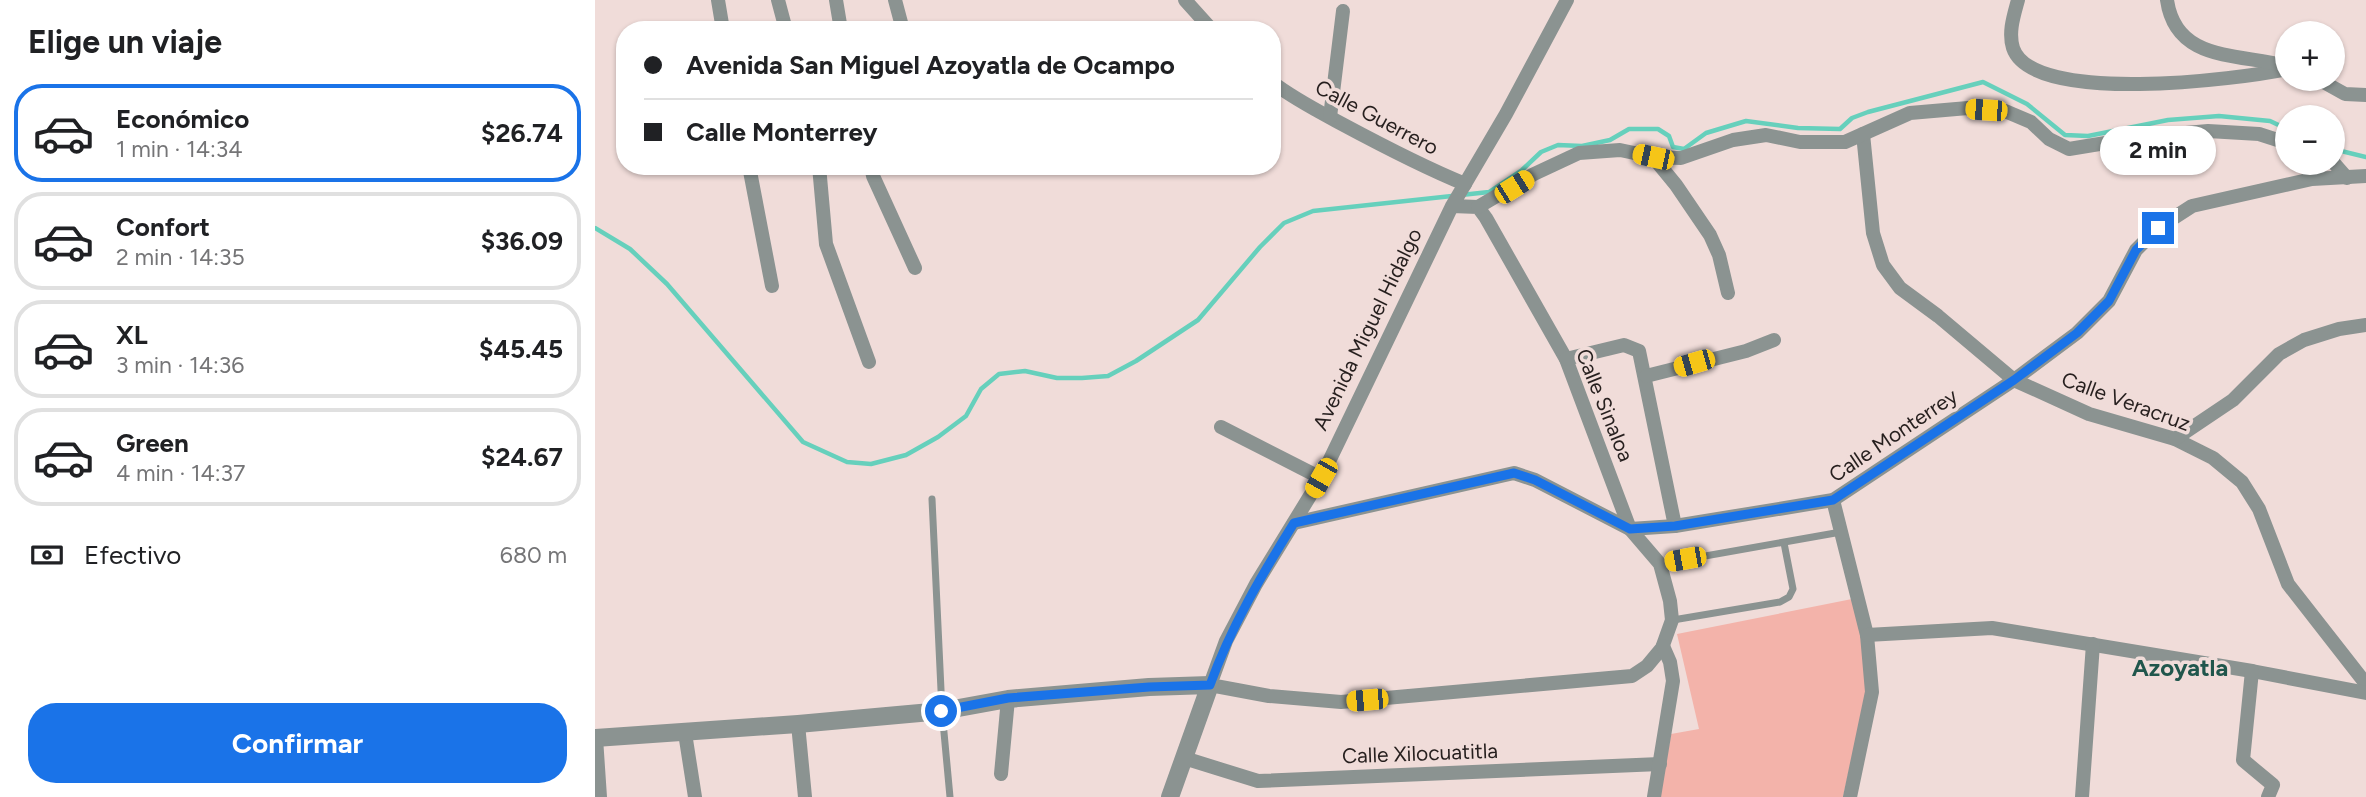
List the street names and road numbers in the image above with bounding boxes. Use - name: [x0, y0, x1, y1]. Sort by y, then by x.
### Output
- street label: Calle Guerrero: [1311, 74, 1443, 160]
- street label: Avenida Miguel Hidalgo: [1307, 224, 1427, 434]
- street label: Calle Sinaloa: [1571, 345, 1639, 465]
- street label: Calle Veracruz: [2058, 366, 2194, 436]
- street label: Calle Monterrey: [1824, 383, 1962, 487]
- street label: Calle Xilocuatitla: [1342, 738, 1498, 768]

